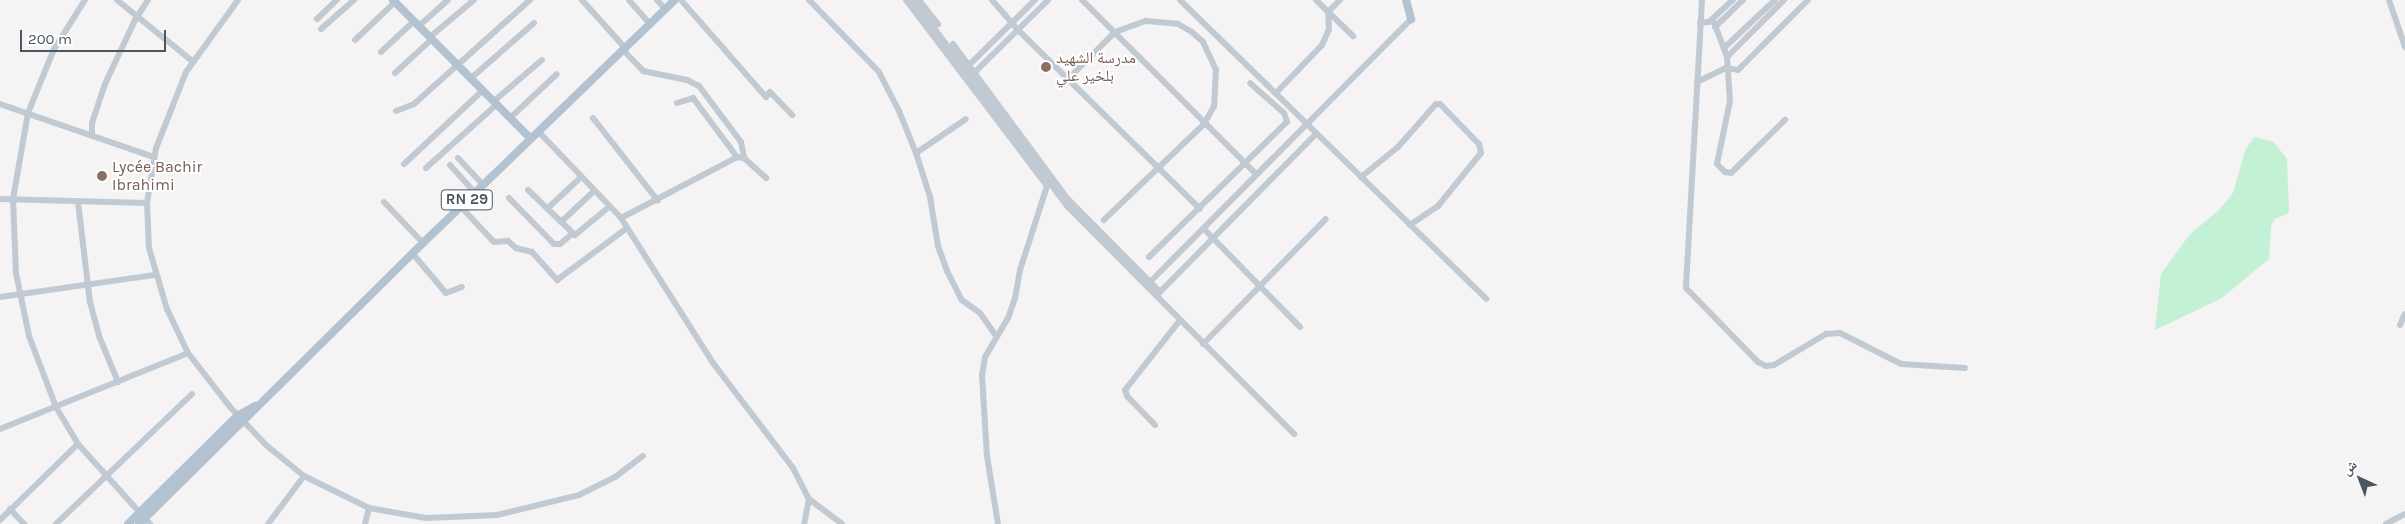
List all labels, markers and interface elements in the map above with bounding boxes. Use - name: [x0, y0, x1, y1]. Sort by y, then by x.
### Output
- scale bar: [22, 20, 169, 52]
- text: 200 m: [28, 30, 72, 48]
- place label: مدرسة الشهيد بلخير علي: [1056, 48, 1136, 86]
- marker: مدرسة الشهيد بلخير علي: [1040, 61, 1052, 73]
- place label: Lycée Bachir Ibrahimi: [112, 157, 202, 195]
- marker: Lycée Bachir Ibrahimi: [96, 170, 108, 182]
- road number: RN 29: [441, 188, 493, 212]
- north arrow: [2335, 454, 2385, 504]
- text: ش: [2338, 456, 2361, 479]

